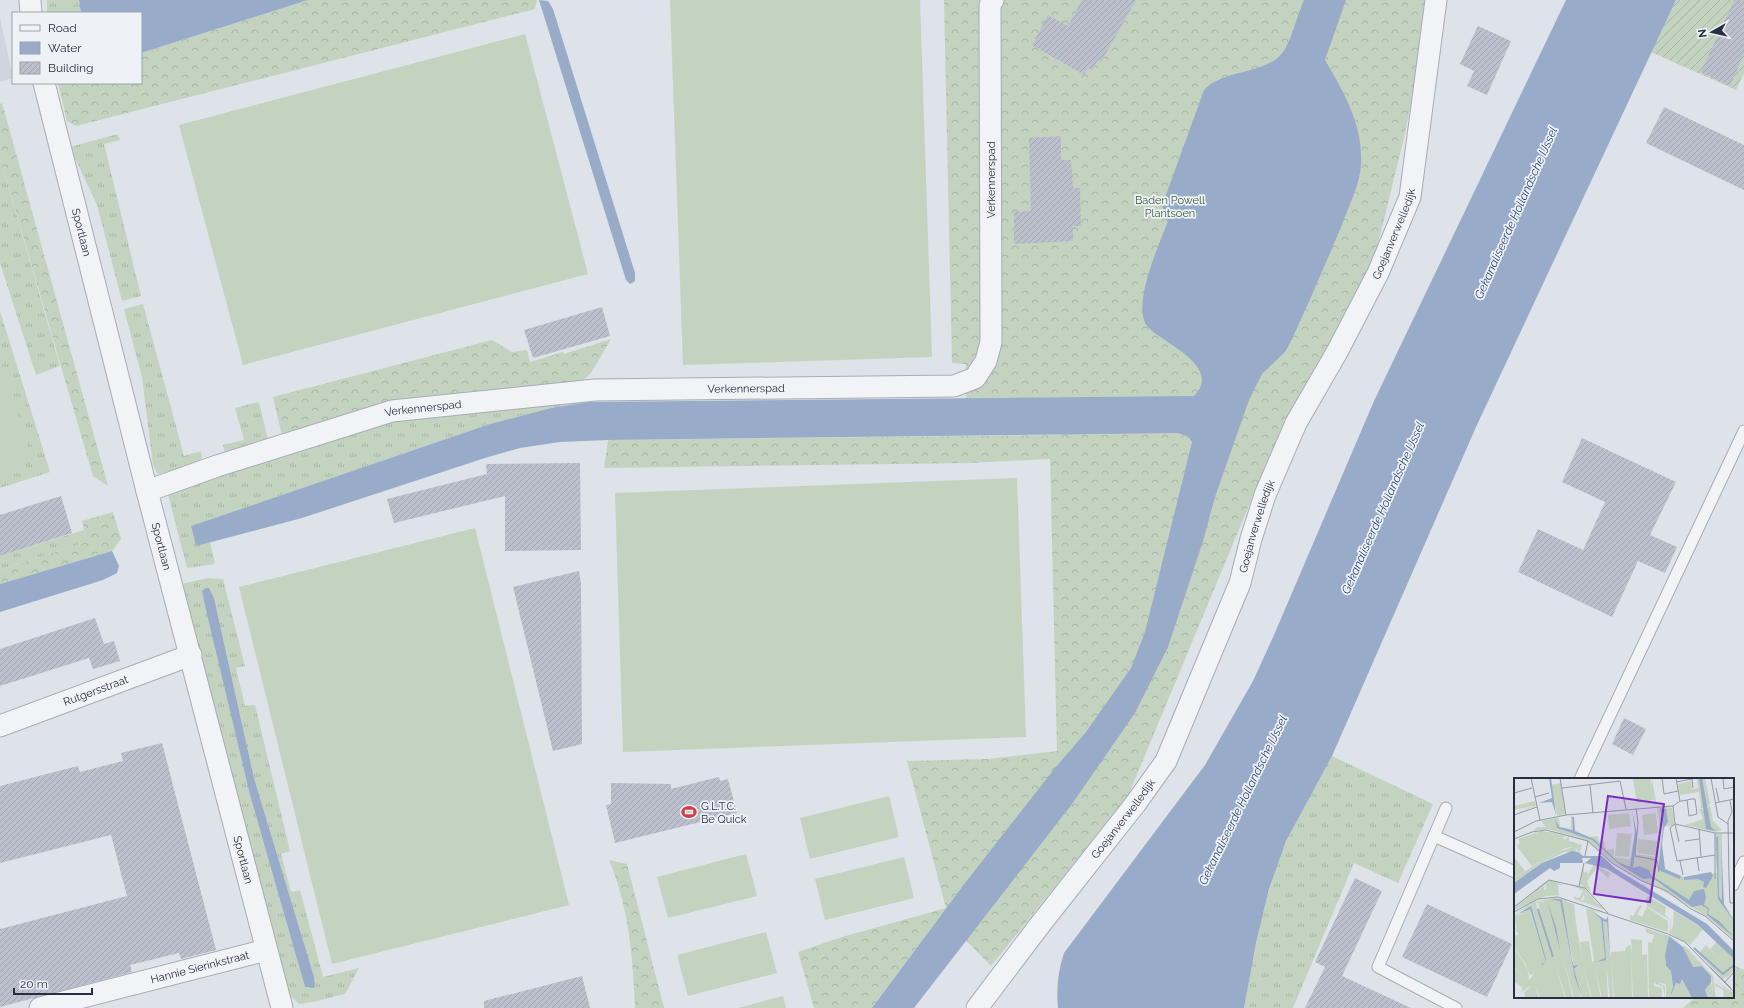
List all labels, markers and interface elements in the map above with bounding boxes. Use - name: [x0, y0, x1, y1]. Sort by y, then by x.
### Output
- legend: [12, 12, 142, 84]
- north arrow: [1692, 12, 1732, 52]
- text: Road: [48, 21, 77, 35]
- text: N: [1696, 28, 1710, 38]
- text: Water: [48, 41, 82, 55]
- text: Building: [48, 61, 94, 75]
- water label: Gekanaliseerde Hollandsche IJssel: [1472, 125, 1560, 301]
- street label: Verkennerspad: [985, 141, 998, 219]
- street label: Goejanverwelledijk: [1369, 188, 1418, 282]
- park label: Baden Powell Plantsoen: [1135, 194, 1205, 220]
- street label: Sportlaan: [69, 207, 94, 258]
- street label: Verkennerspad: [707, 381, 785, 395]
- street label: Verkennerspad: [383, 397, 462, 419]
- water label: Gekanaliseerde Hollandsche IJssel: [1339, 420, 1427, 596]
- street label: Goejanverwelledijk: [1236, 477, 1277, 574]
- street label: Sportlaan: [149, 521, 174, 572]
- street label: Rutgersstraat: [61, 672, 130, 708]
- water label: Gekanaliseerde Hollandsche IJssel: [1196, 713, 1290, 887]
- street label: Goejanverwelledijk: [1088, 776, 1158, 861]
- inset map: [1514, 778, 1734, 998]
- place label: G.L.T.C. Be Quick: [701, 800, 747, 826]
- sports icon: G.L.T.C. Be Quick: [680, 803, 698, 821]
- street label: Sportlaan: [231, 834, 256, 885]
- street label: Hannie Sierinkstraat: [149, 948, 251, 986]
- scale bar: [14, 970, 92, 996]
- text: 20 m: [20, 977, 48, 991]

